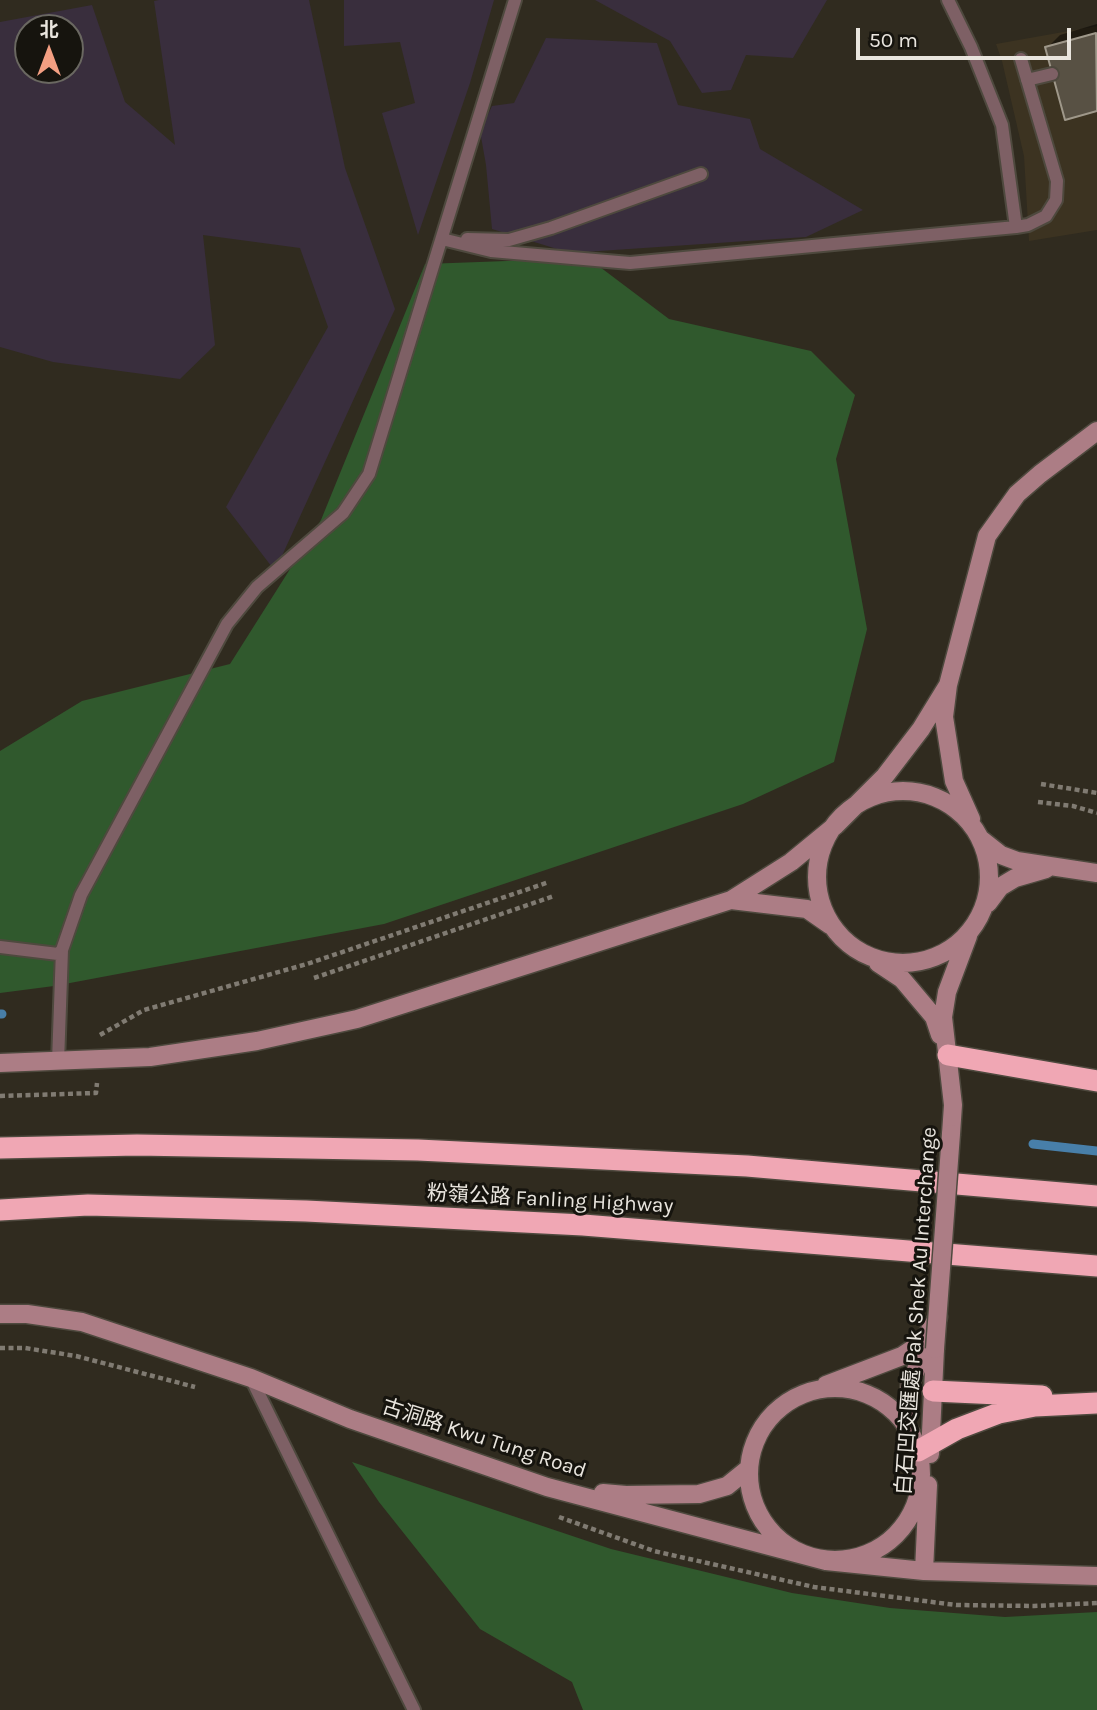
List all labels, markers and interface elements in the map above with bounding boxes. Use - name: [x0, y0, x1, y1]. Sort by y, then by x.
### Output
- north arrow: [14, 14, 84, 84]
- scale bar: [859, 14, 1074, 58]
- text: 北: [39, 19, 59, 41]
- text: 50 m: [869, 28, 918, 52]
- street label: 白石凹交匯處 Pak Shek Au Interchange: [892, 1126, 942, 1496]
- street label: 粉嶺公路 Fanling Highway: [426, 1181, 674, 1219]
- street label: 古洞路 Kwu Tung Road: [379, 1394, 589, 1484]

